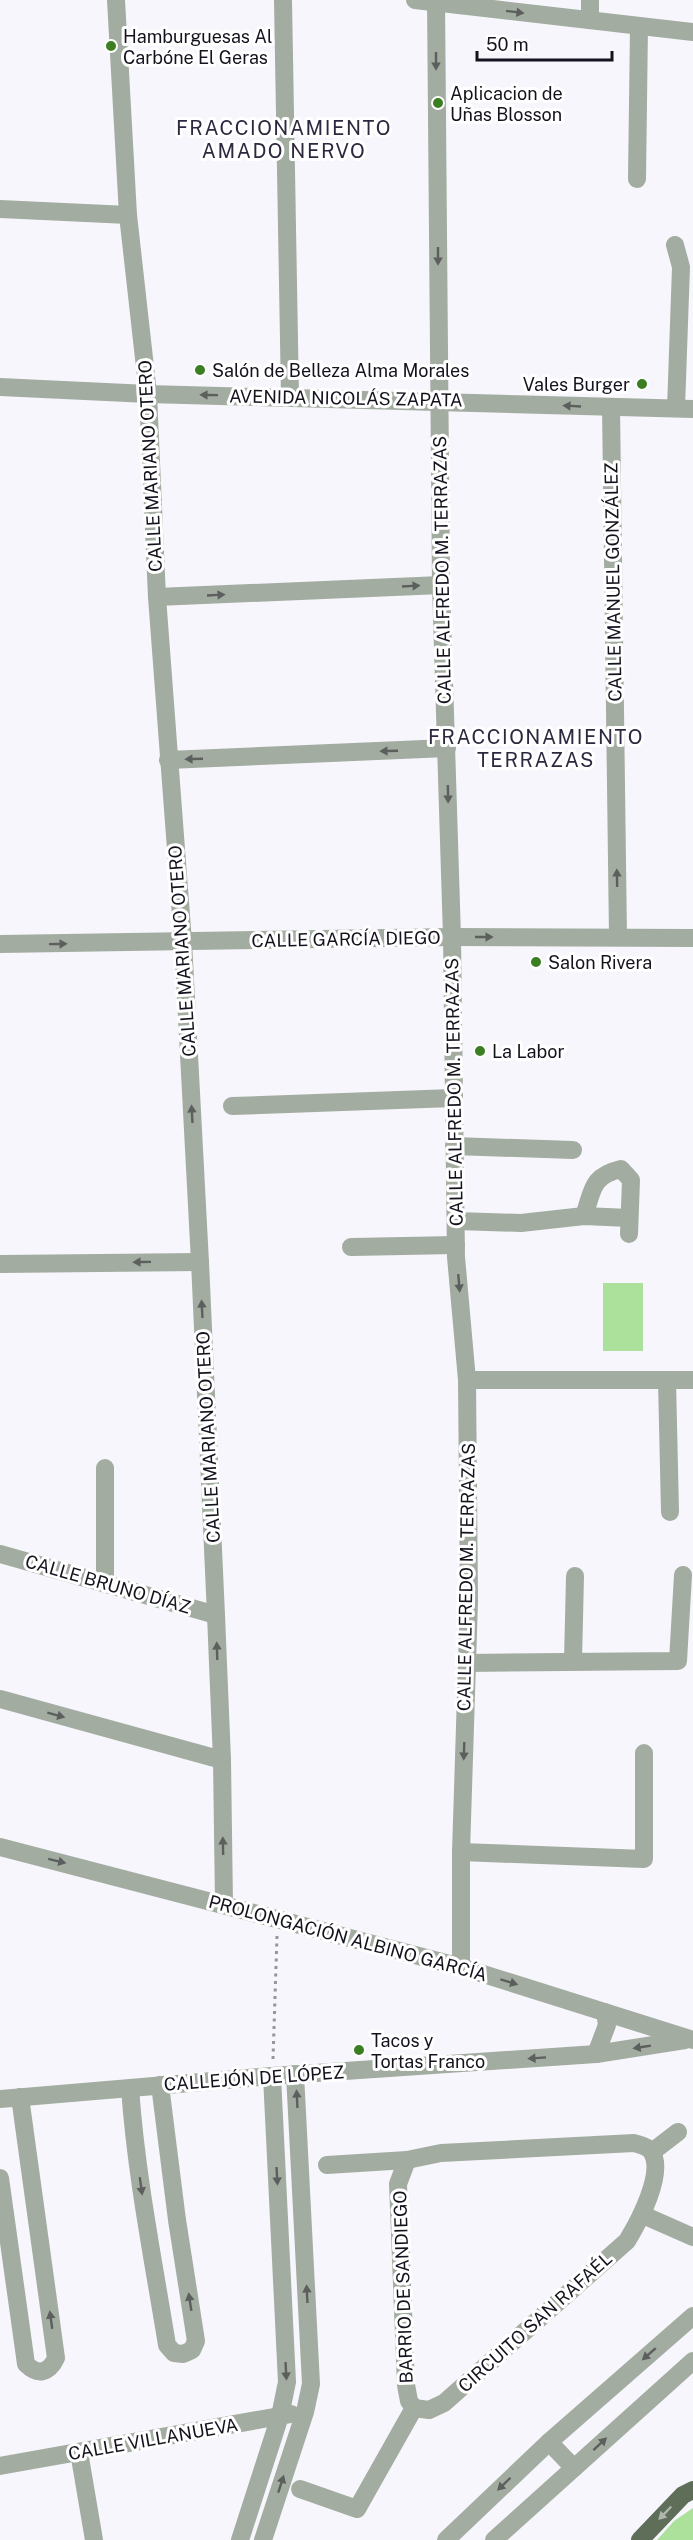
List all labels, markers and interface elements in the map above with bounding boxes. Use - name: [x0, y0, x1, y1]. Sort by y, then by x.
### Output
- one-way arrow: [506, 7, 525, 16]
- scale bar: [477, 24, 612, 62]
- place label: Hamburguesas Al Carbóne El Geras: [123, 26, 272, 68]
- text: 50 m: [486, 34, 529, 55]
- marker: Hamburguesas Al Carbóne El Geras: [104, 39, 118, 53]
- one-way arrow: [431, 51, 441, 70]
- place label: Aplicacion de Uñas Blosson: [450, 83, 563, 125]
- marker: Aplicacion de Uñas Blosson: [431, 96, 445, 110]
- district label: FRACCIONAMIENTO AMADO NERVO: [176, 116, 392, 163]
- one-way arrow: [433, 246, 442, 265]
- street label: CALLE MARIANO OTERO: [134, 360, 166, 572]
- place label: Salón de Belleza Alma Morales: [212, 360, 469, 381]
- marker: Salón de Belleza Alma Morales: [193, 363, 207, 377]
- place label: Vales Burger: [523, 374, 630, 395]
- marker: Vales Burger: [635, 377, 649, 391]
- street label: AVENIDA NICOLÁS ZAPATA: [229, 384, 463, 411]
- one-way arrow: [199, 391, 218, 400]
- one-way arrow: [562, 401, 581, 410]
- street label: CALLE ALFREDO M. TERRAZAS: [429, 436, 455, 704]
- street label: CALLE MANUEL GONZÁLEZ: [599, 462, 626, 702]
- one-way arrow: [401, 581, 420, 591]
- one-way arrow: [206, 590, 225, 599]
- district label: FRACCIONAMIENTO TERRAZAS: [428, 725, 644, 772]
- one-way arrow: [379, 746, 398, 755]
- one-way arrow: [185, 754, 204, 763]
- one-way arrow: [444, 785, 453, 804]
- street label: CALLE MARIANO OTERO: [164, 845, 200, 1057]
- one-way arrow: [612, 869, 622, 888]
- street label: CALLE GARCÍA DIEGO: [251, 926, 441, 951]
- one-way arrow: [475, 932, 494, 942]
- one-way arrow: [49, 939, 68, 948]
- place label: Salon Rivera: [548, 952, 652, 973]
- marker: Salon Rivera: [529, 955, 543, 969]
- street label: CALLE ALFREDO M. TERRAZAS: [441, 958, 467, 1226]
- place label: La Labor: [492, 1041, 564, 1062]
- marker: La Labor: [473, 1044, 487, 1058]
- one-way arrow: [188, 1105, 197, 1124]
- one-way arrow: [132, 1257, 151, 1267]
- one-way arrow: [454, 1274, 464, 1293]
- one-way arrow: [198, 1300, 207, 1319]
- street label: CALLE MARIANO OTERO: [192, 1331, 224, 1543]
- street label: CALLE ALFREDO M. TERRAZAS: [453, 1443, 479, 1711]
- street label: CALLE BRUNO DÍAZ: [23, 1549, 193, 1618]
- one-way arrow: [213, 1641, 222, 1660]
- one-way arrow: [48, 1711, 66, 1720]
- one-way arrow: [459, 1741, 469, 1760]
- one-way arrow: [218, 1836, 228, 1855]
- one-way arrow: [47, 1857, 66, 1867]
- street label: PROLONGACIÓN ALBINO GARCÍA: [206, 1890, 490, 1985]
- one-way arrow: [500, 1978, 518, 1987]
- place label: Tacos y Tortas Franco: [371, 2030, 485, 2072]
- marker: Tacos y Tortas Franco: [352, 2043, 366, 2057]
- one-way arrow: [632, 2043, 651, 2052]
- one-way arrow: [528, 2054, 547, 2063]
- street label: CALLEJÓN DE LÓPEZ: [163, 2060, 345, 2095]
- one-way arrow: [292, 2090, 301, 2109]
- one-way arrow: [273, 2166, 282, 2185]
- one-way arrow: [137, 2177, 146, 2196]
- street label: BARRIO DE SANDIEGO: [389, 2190, 417, 2384]
- street label: CIRCUITO SAN RAFAÉL: [453, 2247, 616, 2396]
- one-way arrow: [302, 2284, 311, 2303]
- one-way arrow: [185, 2293, 194, 2312]
- one-way arrow: [46, 2310, 55, 2329]
- one-way arrow: [642, 2347, 657, 2360]
- one-way arrow: [282, 2361, 291, 2380]
- street label: CALLE VILLANUEVA: [66, 2414, 240, 2464]
- one-way arrow: [593, 2438, 607, 2452]
- one-way arrow: [277, 2475, 287, 2493]
- one-way arrow: [497, 2477, 511, 2491]
- one-way arrow: [659, 2506, 673, 2520]

